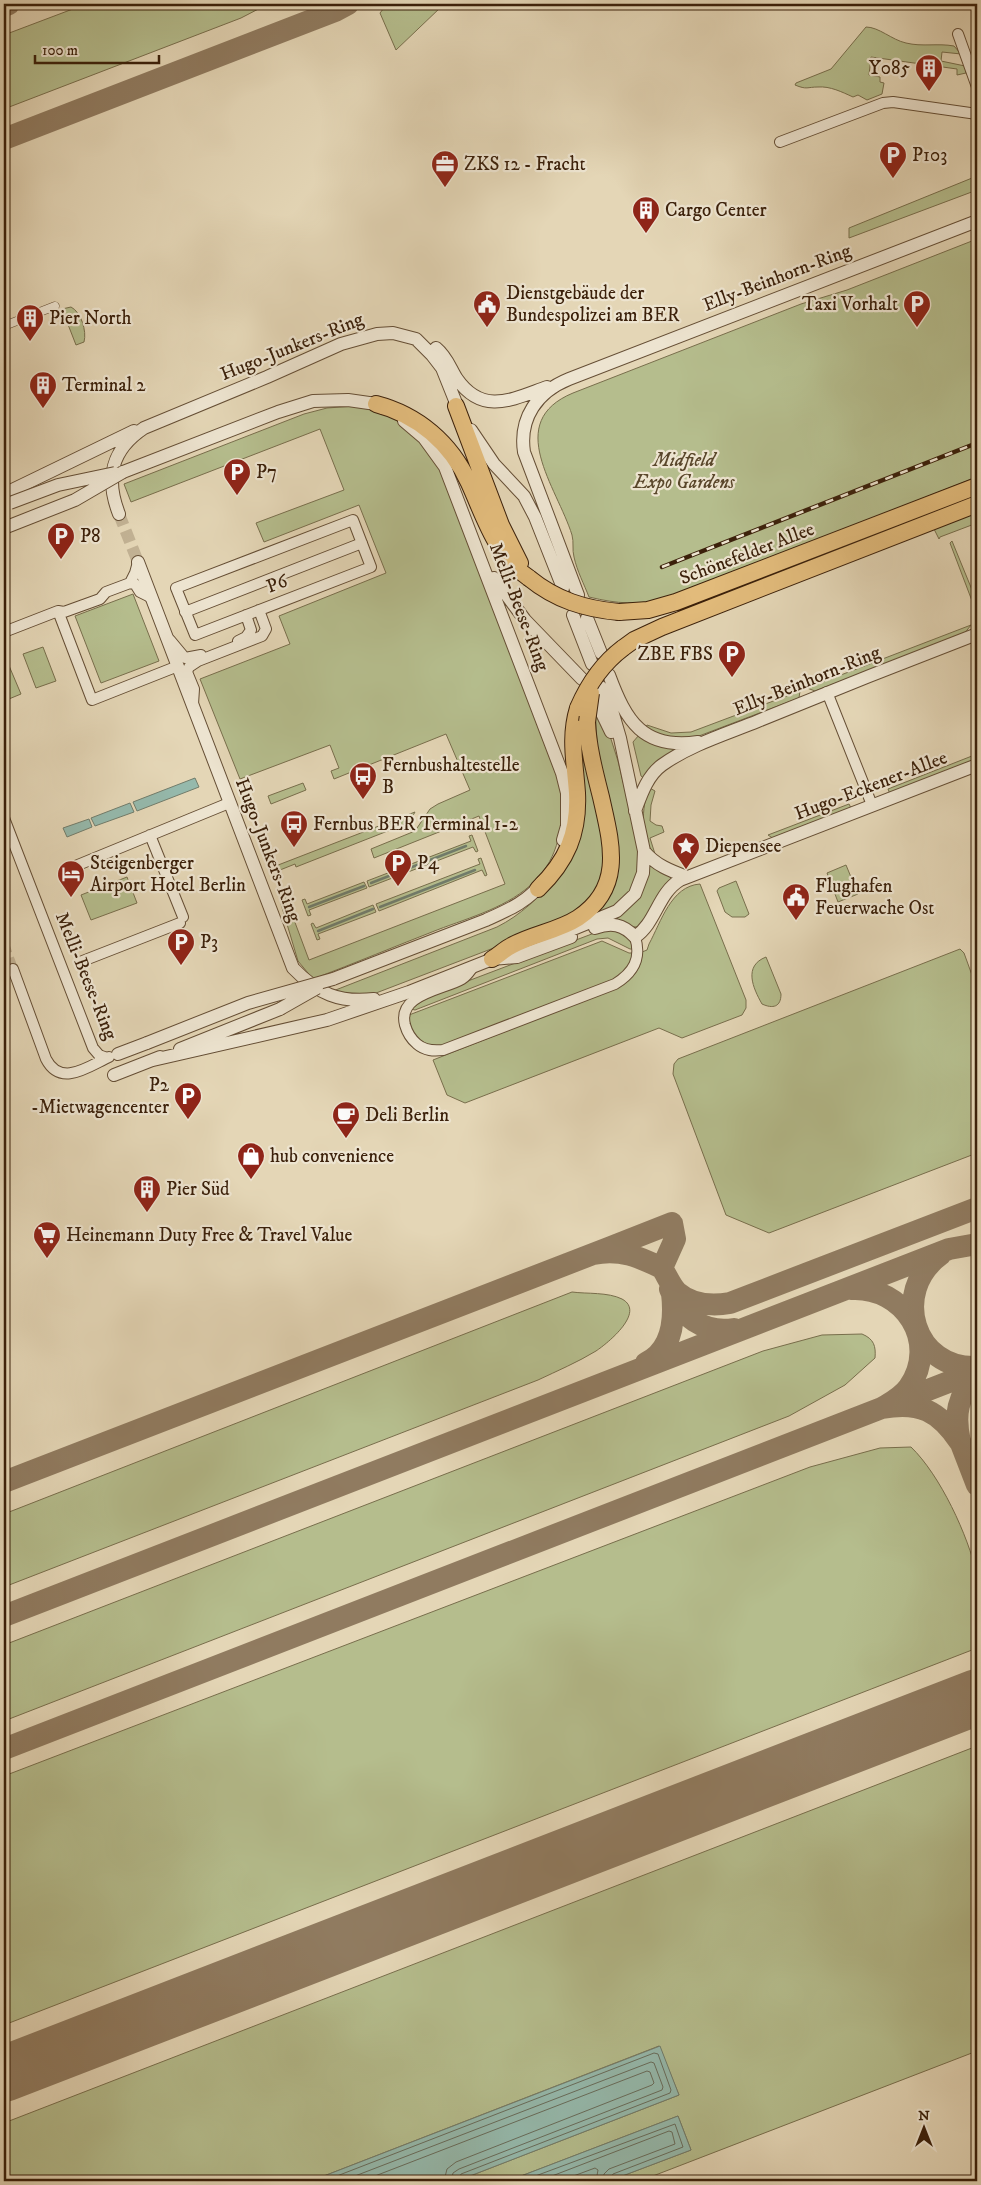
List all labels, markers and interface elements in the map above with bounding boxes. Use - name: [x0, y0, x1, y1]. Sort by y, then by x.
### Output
- scale bar: [35, 32, 159, 64]
- text: 100 m: [42, 41, 78, 60]
- building icon: Y085: [914, 53, 944, 92]
- place label: Y085: [869, 57, 911, 80]
- parking icon: P103: [878, 140, 908, 179]
- place label: P103: [912, 144, 947, 167]
- office icon: ZKS 12 - Fracht: [430, 149, 460, 188]
- place label: ZKS 12 - Fracht: [464, 153, 586, 176]
- building icon: Cargo Center: [631, 195, 661, 234]
- place label: Cargo Center: [665, 199, 767, 222]
- street label: Elly-Beinhorn-Ring: [700, 239, 855, 317]
- place label: Dienstgebäude der Bundespolizei am BER: [506, 282, 680, 327]
- public building icon: Dienstgebäude der Bundespolizei am BER: [472, 289, 502, 328]
- parking icon: Taxi Vorhalt: [902, 289, 932, 328]
- place label: Taxi Vorhalt: [802, 293, 898, 316]
- building icon: Pier North: [15, 303, 45, 342]
- place label: Pier North: [49, 307, 131, 330]
- street label: Hugo-Junkers-Ring: [217, 308, 368, 386]
- building icon: Terminal 2: [28, 370, 58, 409]
- place label: Terminal 2: [62, 374, 146, 397]
- park label: Midfield Expo Gardens: [632, 449, 736, 495]
- parking icon: P7: [222, 457, 252, 496]
- place label: P7: [256, 461, 277, 484]
- street label: Schönefelder Allee: [676, 518, 818, 590]
- parking icon: P8: [46, 521, 76, 560]
- place label: P8: [80, 525, 101, 548]
- street label: Melli-Beese-Ring: [484, 540, 554, 675]
- street label: P6: [263, 569, 292, 598]
- parking icon: ZBE FBS: [717, 639, 747, 678]
- street label: Elly-Beinhorn-Ring: [730, 641, 885, 721]
- place label: ZBE FBS: [638, 643, 713, 666]
- street label: Hugo-Eckener-Allee: [792, 746, 951, 826]
- place label: Fernbushaltestelle B: [382, 754, 520, 799]
- bus stop icon: Fernbushaltestelle B: [348, 761, 378, 800]
- street label: Hugo-Junkers-Ring: [230, 775, 306, 926]
- bus stop icon: Fernbus BER Terminal 1-2: [279, 809, 309, 848]
- place label: Fernbus BER Terminal 1-2: [313, 813, 519, 836]
- place icon: Diepensee: [671, 831, 701, 870]
- place label: Diepensee: [705, 835, 781, 858]
- parking icon: P4: [383, 848, 413, 887]
- place label: Steigenberger Airport Hotel Berlin: [90, 852, 246, 897]
- place label: P4: [417, 852, 440, 875]
- hotel icon: Steigenberger Airport Hotel Berlin: [56, 859, 86, 898]
- place label: Flughafen Feuerwache Ost: [815, 875, 934, 920]
- public building icon: Flughafen Feuerwache Ost: [781, 882, 811, 921]
- street label: Melli-Beese-Ring: [50, 909, 122, 1044]
- parking icon: P3: [166, 927, 196, 966]
- place label: P3: [200, 931, 218, 954]
- place label: P2 -Mietwagencenter: [31, 1074, 170, 1119]
- parking icon: P2 -Mietwagencenter: [173, 1081, 203, 1120]
- cafe icon: Deli Berlin: [331, 1100, 361, 1139]
- place label: Deli Berlin: [365, 1104, 449, 1127]
- shop icon: hub convenience: [236, 1141, 266, 1180]
- place label: hub convenience: [270, 1145, 394, 1168]
- building icon: Pier Süd: [132, 1174, 162, 1213]
- place label: Pier Süd: [166, 1178, 230, 1201]
- supermarket icon: Heinemann Duty Free & Travel Value: [32, 1220, 62, 1259]
- place label: Heinemann Duty Free & Travel Value: [66, 1224, 352, 1247]
- north arrow: [898, 2102, 948, 2152]
- text: N: [918, 2107, 930, 2125]

